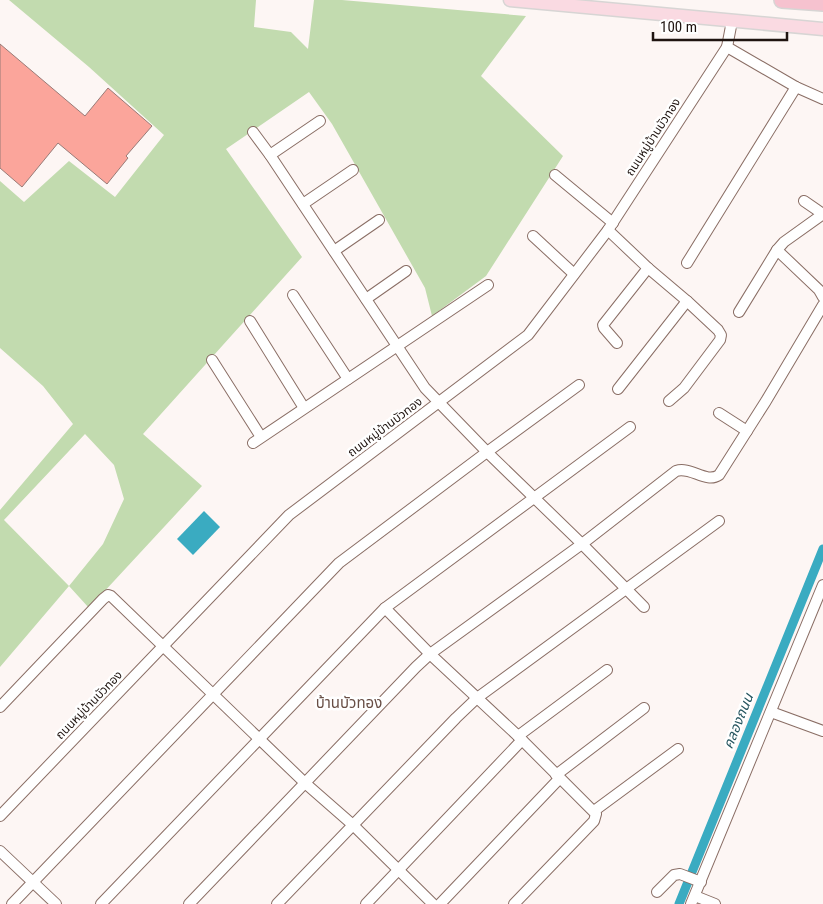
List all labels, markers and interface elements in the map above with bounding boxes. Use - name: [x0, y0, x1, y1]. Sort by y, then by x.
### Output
- scale bar: [653, 10, 787, 42]
- text: 100 m: [660, 18, 697, 36]
- street label: ถนนหมู่บ้านบัวทอง: [623, 96, 683, 178]
- street label: ถนนหมู่บ้านบัวทอง: [345, 394, 425, 460]
- street label: ถนนหมู่บ้านบัวทอง: [53, 668, 125, 742]
- water label: คลองถนน: [720, 690, 757, 751]
- district label: บ้านบัวทอง: [316, 694, 382, 712]

